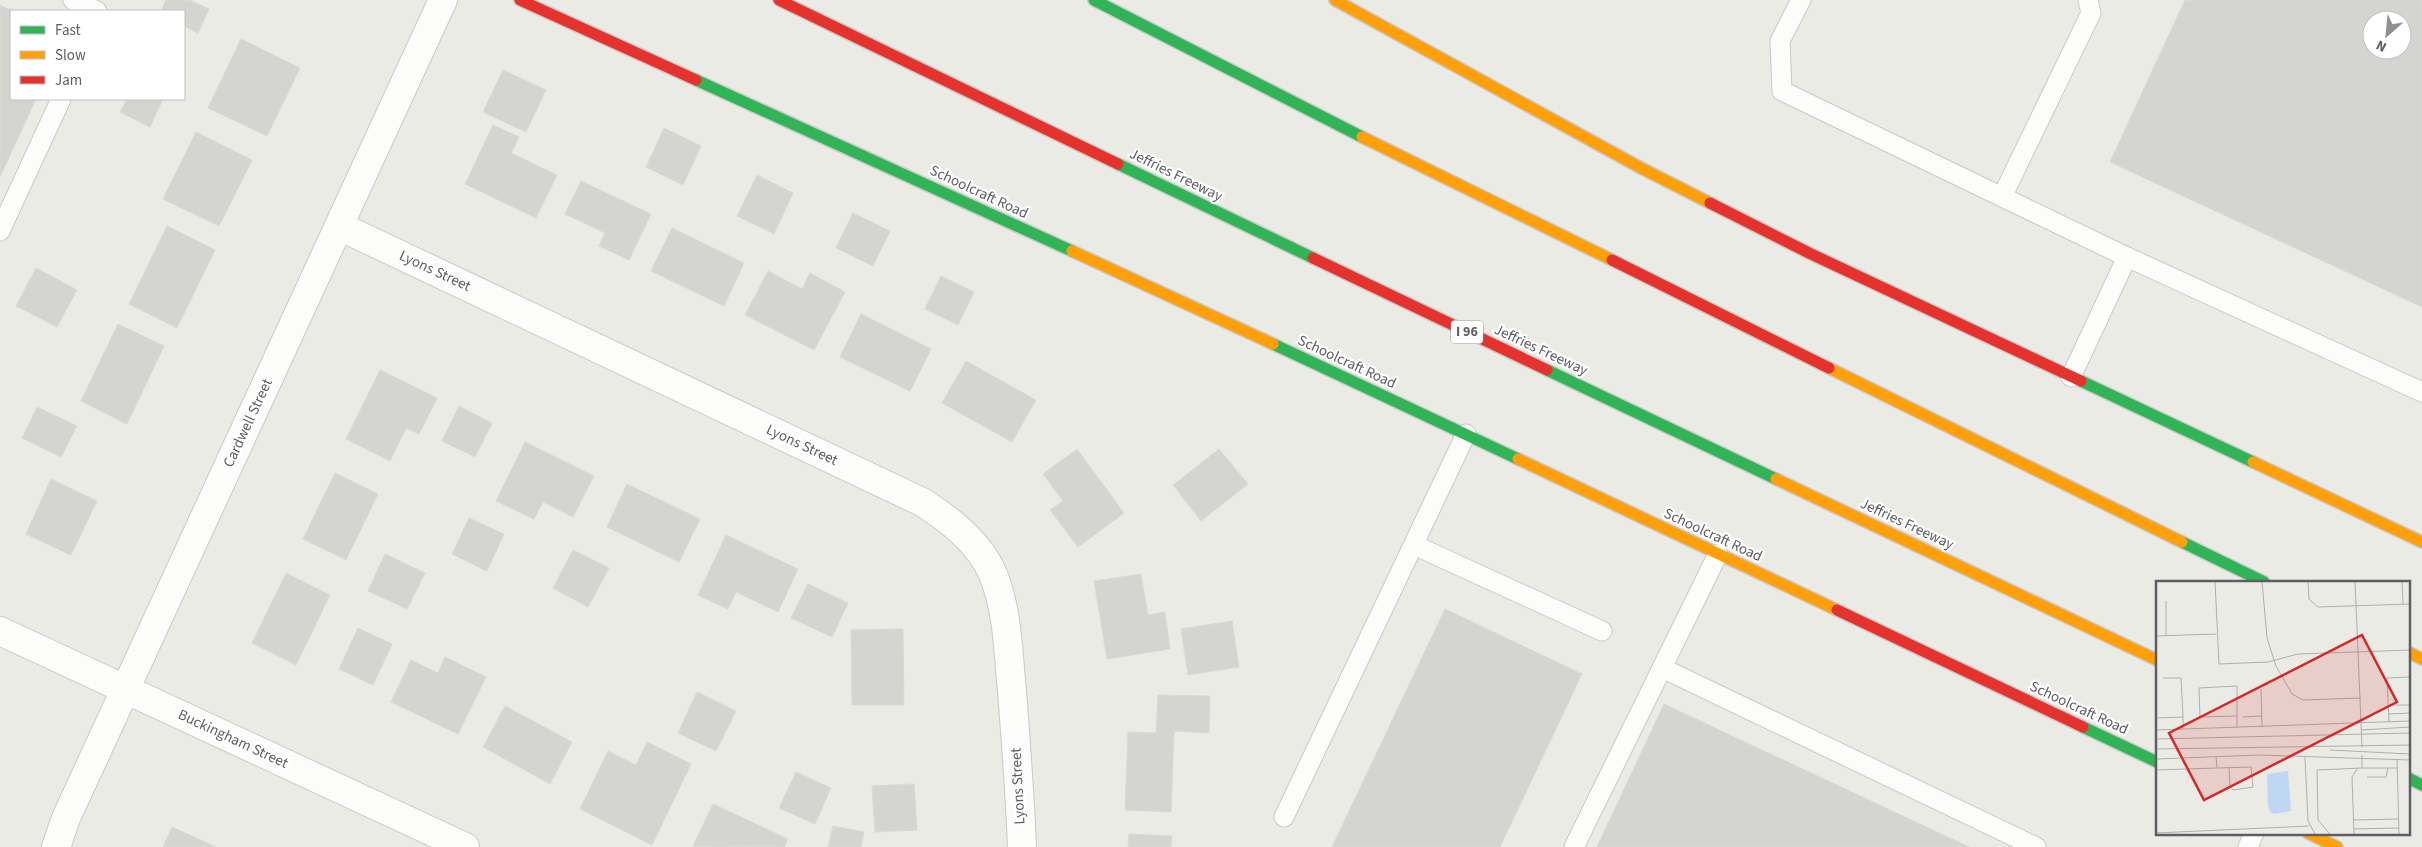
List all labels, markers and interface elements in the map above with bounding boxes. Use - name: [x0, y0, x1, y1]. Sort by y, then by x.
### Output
- legend: [10, 10, 185, 100]
- north arrow: [2362, 10, 2412, 60]
- text: Fast: [55, 20, 81, 41]
- text: N: [2373, 35, 2390, 57]
- text: Slow: [55, 45, 86, 66]
- text: Jam: [55, 70, 82, 91]
- street label: Jeffries Freeway: [1126, 143, 1226, 207]
- street label: Schoolcraft Road: [926, 160, 1032, 224]
- street label: Lyons Street: [396, 245, 474, 297]
- street label: Jeffries Freeway: [1491, 319, 1591, 381]
- road number: I 96: [1451, 321, 1483, 344]
- street label: Schoolcraft Road: [1294, 330, 1400, 394]
- street label: Cardwell Street: [218, 375, 278, 471]
- street label: Lyons Street: [763, 419, 841, 471]
- street label: Jeffries Freeway: [1857, 493, 1957, 555]
- street label: Schoolcraft Road: [1660, 503, 1766, 567]
- inset map: [2156, 581, 2410, 834]
- street label: Schoolcraft Road: [2026, 676, 2132, 740]
- street label: Buckingham Street: [174, 704, 292, 774]
- street label: Lyons Street: [1006, 747, 1030, 825]

